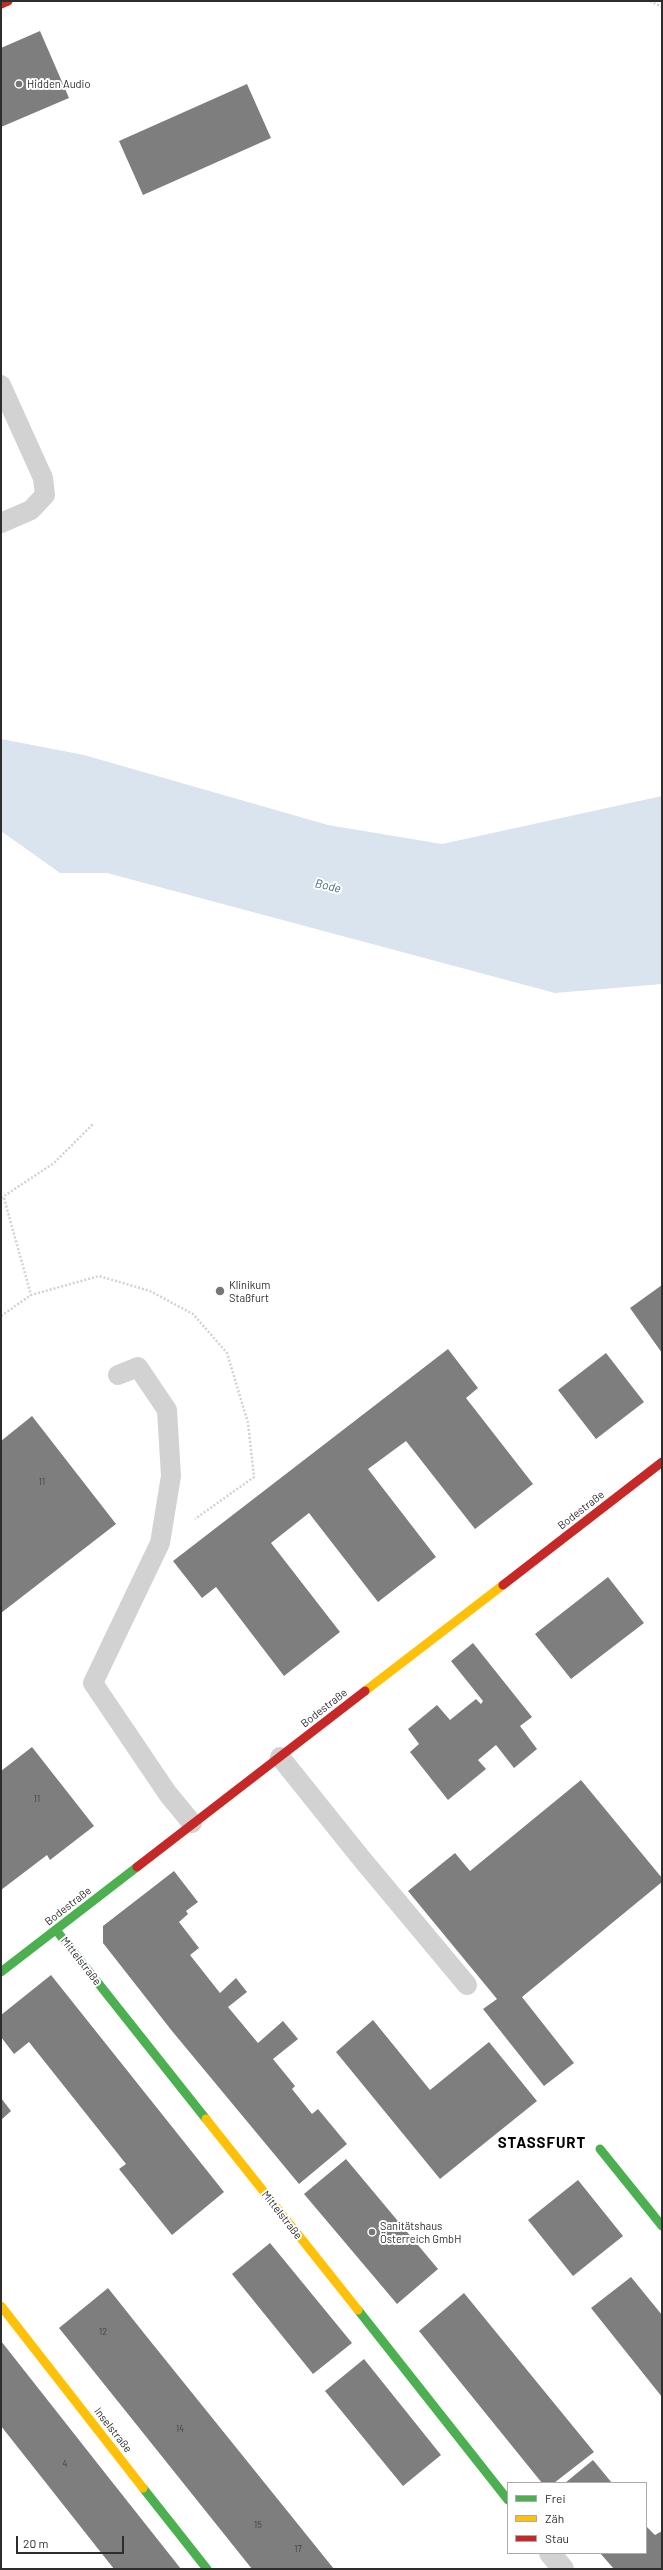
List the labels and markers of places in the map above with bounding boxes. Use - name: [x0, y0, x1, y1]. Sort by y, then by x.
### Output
- place label: Hidden Audio: [27, 77, 90, 91]
- marker: Hidden Audio: [14, 79, 24, 89]
- place label: Klinikum Staßfurt: [229, 1278, 270, 1304]
- marker: Klinikum Staßfurt: [214, 1285, 226, 1297]
- place label: Sanitätshaus Österreich GmbH: [380, 2219, 461, 2245]
- marker: Sanitätshaus Österreich GmbH: [367, 2227, 377, 2237]

